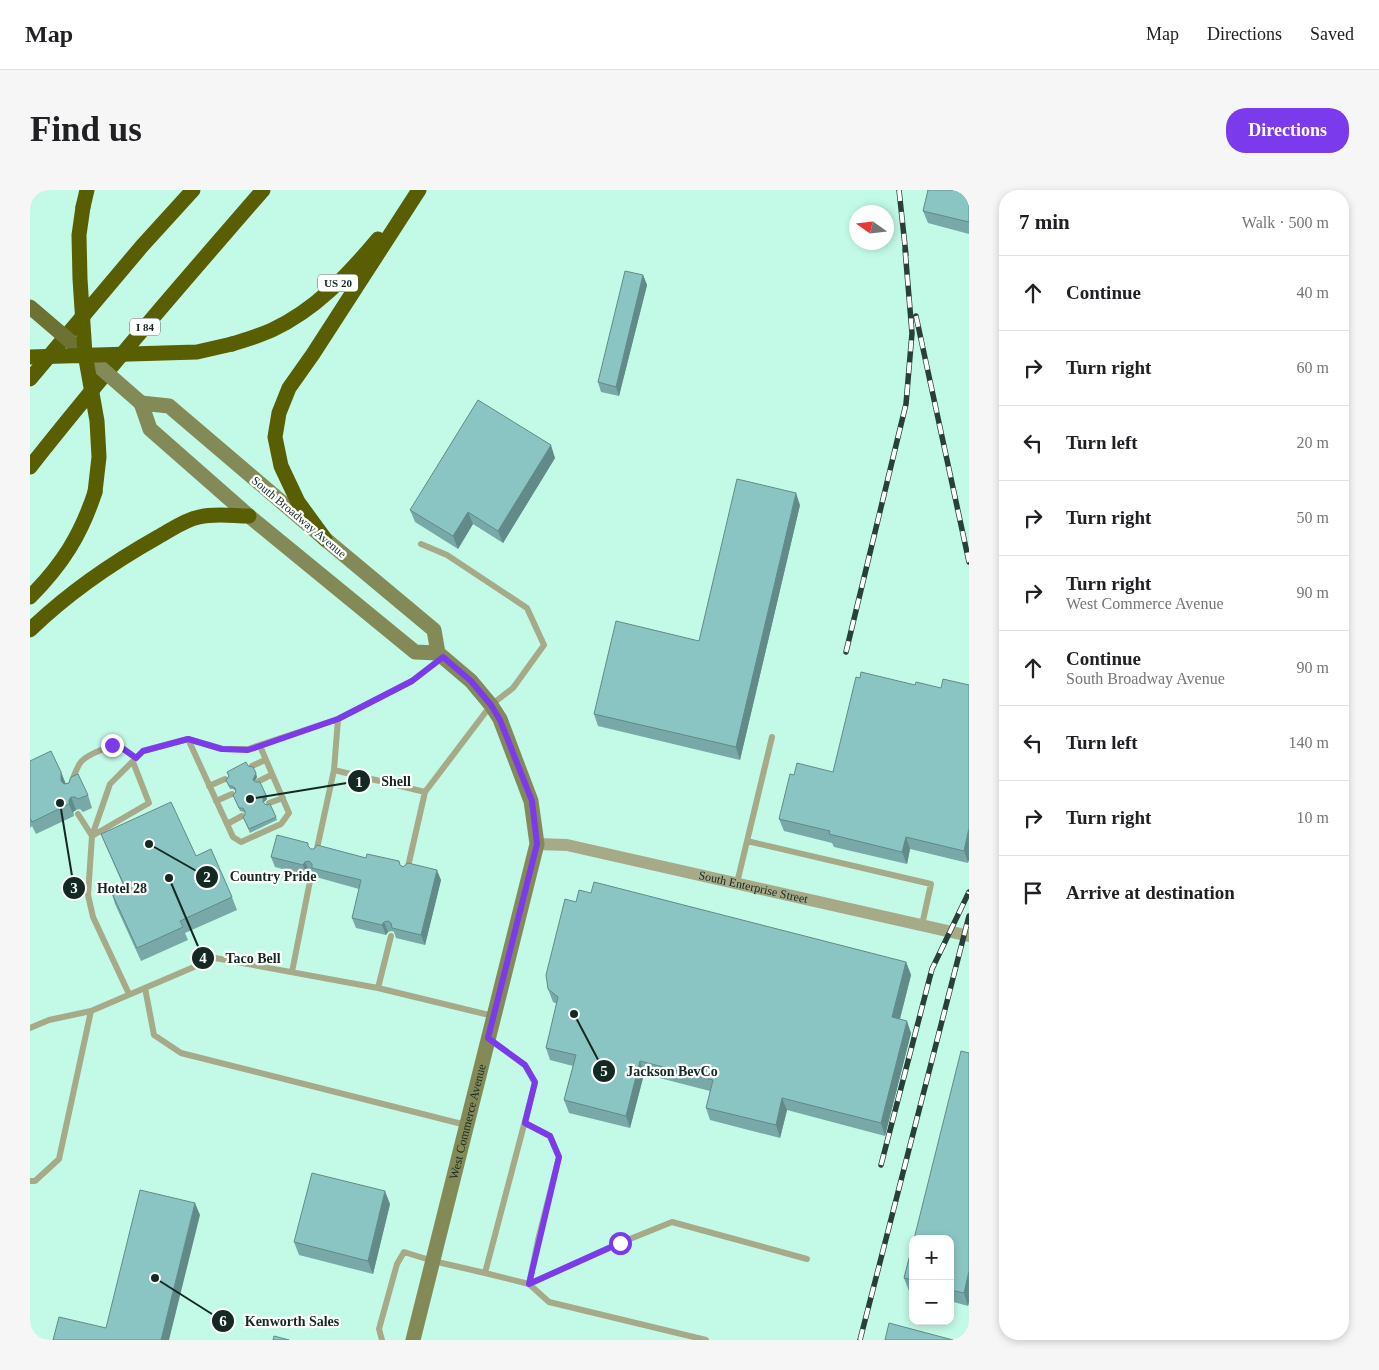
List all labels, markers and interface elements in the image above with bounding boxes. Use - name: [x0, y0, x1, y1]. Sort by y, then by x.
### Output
- text: Map: [25, 21, 73, 47]
- text: Map: [1146, 24, 1179, 44]
- text: Directions: [1207, 24, 1282, 44]
- text: Saved: [1310, 24, 1354, 44]
- button: Directions: [1226, 108, 1349, 153]
- text: Find us: [30, 110, 142, 149]
- north arrow: [849, 205, 894, 250]
- text: 7 min: [1019, 210, 1070, 234]
- text: Walk · 500 m: [1242, 214, 1329, 231]
- road number: US 20: [318, 275, 358, 292]
- icon: ahead: [1019, 279, 1047, 307]
- text: Continue: [1066, 282, 1141, 303]
- text: 40 m: [1297, 284, 1329, 301]
- road number: I 84: [130, 318, 160, 336]
- icon: right: [1019, 354, 1047, 382]
- text: Turn right: [1066, 357, 1151, 378]
- text: 60 m: [1297, 359, 1329, 376]
- icon: left: [1019, 429, 1047, 457]
- text: Turn left: [1066, 432, 1138, 453]
- text: 20 m: [1297, 434, 1329, 451]
- street label: South Broadway Avenue: [249, 473, 349, 561]
- icon: right: [1019, 504, 1047, 532]
- text: Turn right: [1066, 507, 1151, 528]
- text: 50 m: [1297, 509, 1329, 526]
- text: Turn right: [1066, 573, 1151, 594]
- icon: right: [1019, 579, 1047, 607]
- text: 90 m: [1297, 584, 1329, 601]
- text: West Commerce Avenue: [1066, 595, 1223, 612]
- text: Continue: [1066, 648, 1141, 669]
- icon: ahead: [1019, 654, 1047, 682]
- text: 90 m: [1297, 659, 1329, 676]
- text: South Broadway Avenue: [1066, 670, 1225, 687]
- icon: left: [1019, 729, 1047, 757]
- text: Turn left: [1066, 732, 1138, 753]
- route end: [101, 734, 124, 757]
- text: 140 m: [1289, 734, 1329, 751]
- callout: Shell: [346, 767, 421, 796]
- text: 1: [355, 774, 363, 790]
- text: Shell: [381, 774, 411, 789]
- icon: right: [1019, 804, 1047, 832]
- text: Turn right: [1066, 807, 1151, 828]
- text: 10 m: [1297, 809, 1329, 826]
- callout: Country Pride: [195, 862, 327, 891]
- street label: South Enterprise Street: [697, 868, 810, 906]
- text: 2: [203, 869, 211, 885]
- text: Country Pride: [230, 869, 316, 884]
- callout: Hotel 28: [62, 874, 157, 903]
- icon: arrive: [1019, 879, 1047, 907]
- text: 3: [70, 880, 78, 896]
- text: Hotel 28: [97, 881, 147, 896]
- text: Arrive at destination: [1066, 882, 1235, 903]
- callout: Taco Bell: [191, 944, 291, 973]
- text: 4: [199, 950, 207, 966]
- text: Taco Bell: [225, 951, 281, 966]
- callout: Jackson BevCo: [591, 1056, 728, 1085]
- street label: West Commerce Avenue: [446, 1063, 489, 1181]
- text: 5: [600, 1063, 608, 1079]
- text: Jackson BevCo: [626, 1064, 718, 1079]
- route start: [609, 1232, 632, 1255]
- map controls: [909, 1235, 954, 1325]
- button: +: [909, 1235, 954, 1280]
- button: −: [909, 1280, 954, 1325]
- callout: Kenworth Sales: [210, 1306, 350, 1335]
- text: 6: [219, 1313, 227, 1329]
- text: Kenworth Sales: [245, 1314, 340, 1329]

